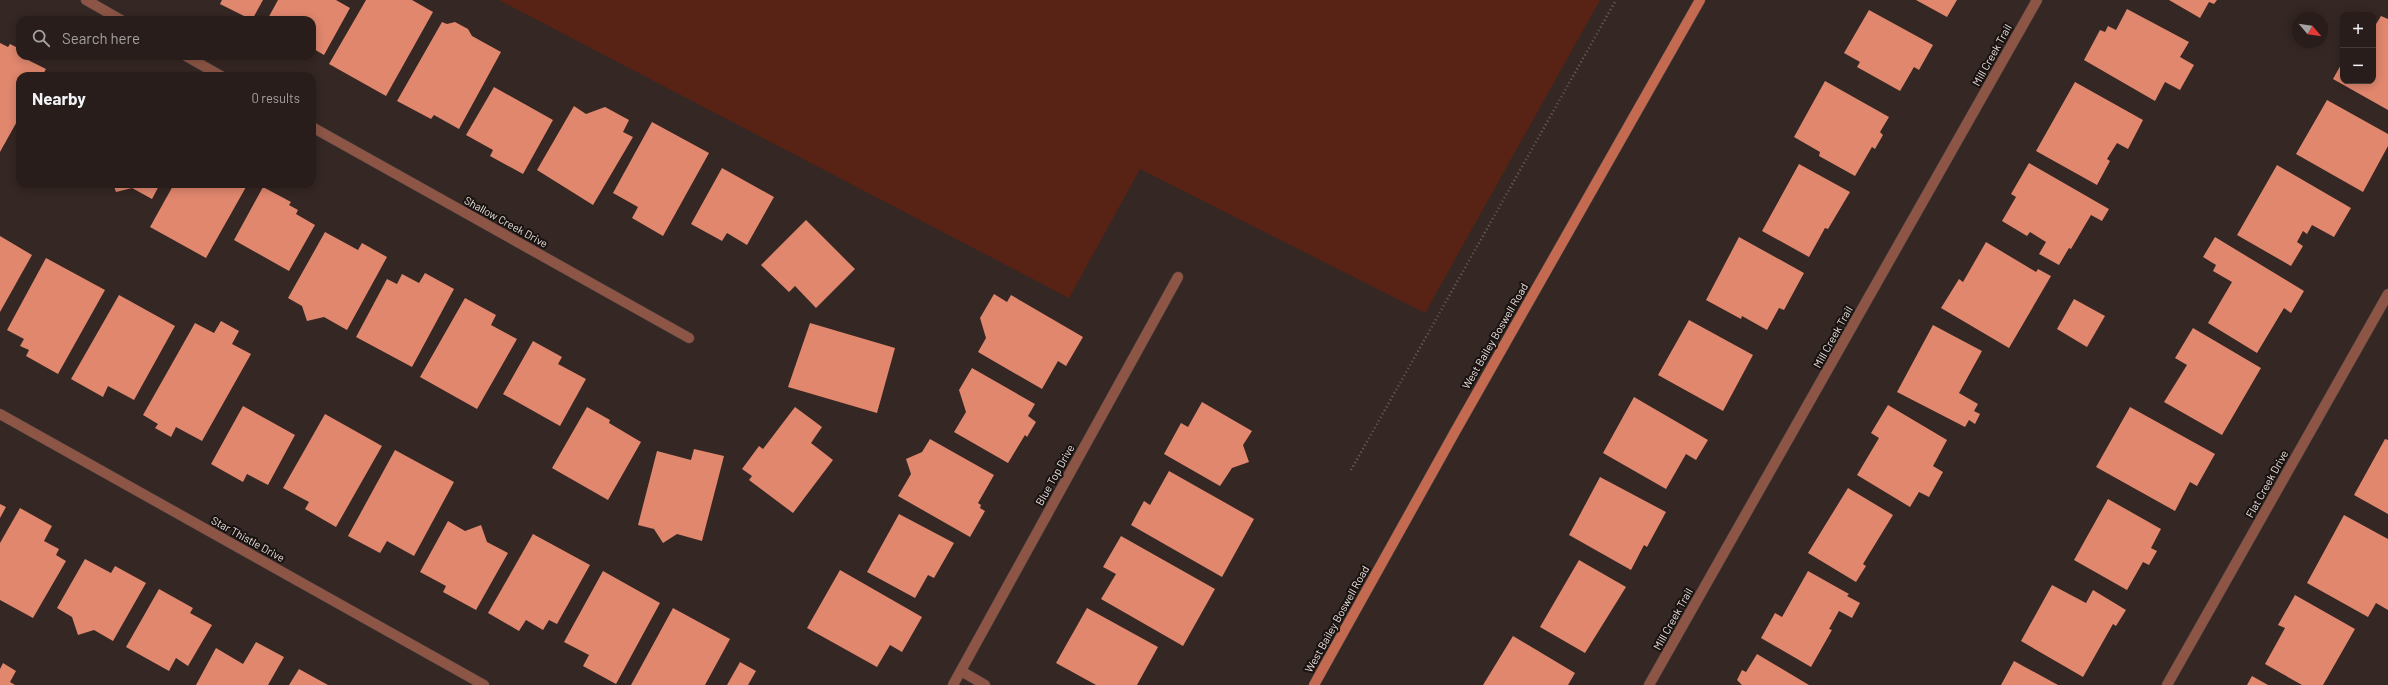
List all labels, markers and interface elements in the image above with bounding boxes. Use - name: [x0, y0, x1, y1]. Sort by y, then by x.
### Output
- north arrow: [2292, 12, 2328, 48]
- map controls: [2340, 12, 2376, 84]
- button: +: [2340, 12, 2376, 48]
- search box: [16, 16, 316, 60]
- street label: Mill Creek Trail: [1969, 22, 2014, 88]
- icon: search: [30, 27, 52, 49]
- text: Search here: [62, 29, 140, 47]
- button: −: [2340, 48, 2376, 84]
- text: Nearby: [32, 88, 86, 108]
- text: 0 results: [251, 90, 300, 106]
- street label: Shallow Creek Drive: [462, 193, 550, 250]
- street label: West Bailey Boswell Road: [1459, 280, 1530, 391]
- street label: Mill Creek Trail: [1810, 304, 1855, 370]
- street label: Blue Top Drive: [1032, 442, 1077, 507]
- street label: Flat Creek Drive: [2243, 448, 2291, 520]
- street label: Star Thistle Drive: [209, 513, 287, 564]
- street label: West Bailey Boswell Road: [1302, 563, 1371, 674]
- street label: Mill Creek Trail: [1650, 586, 1695, 652]

